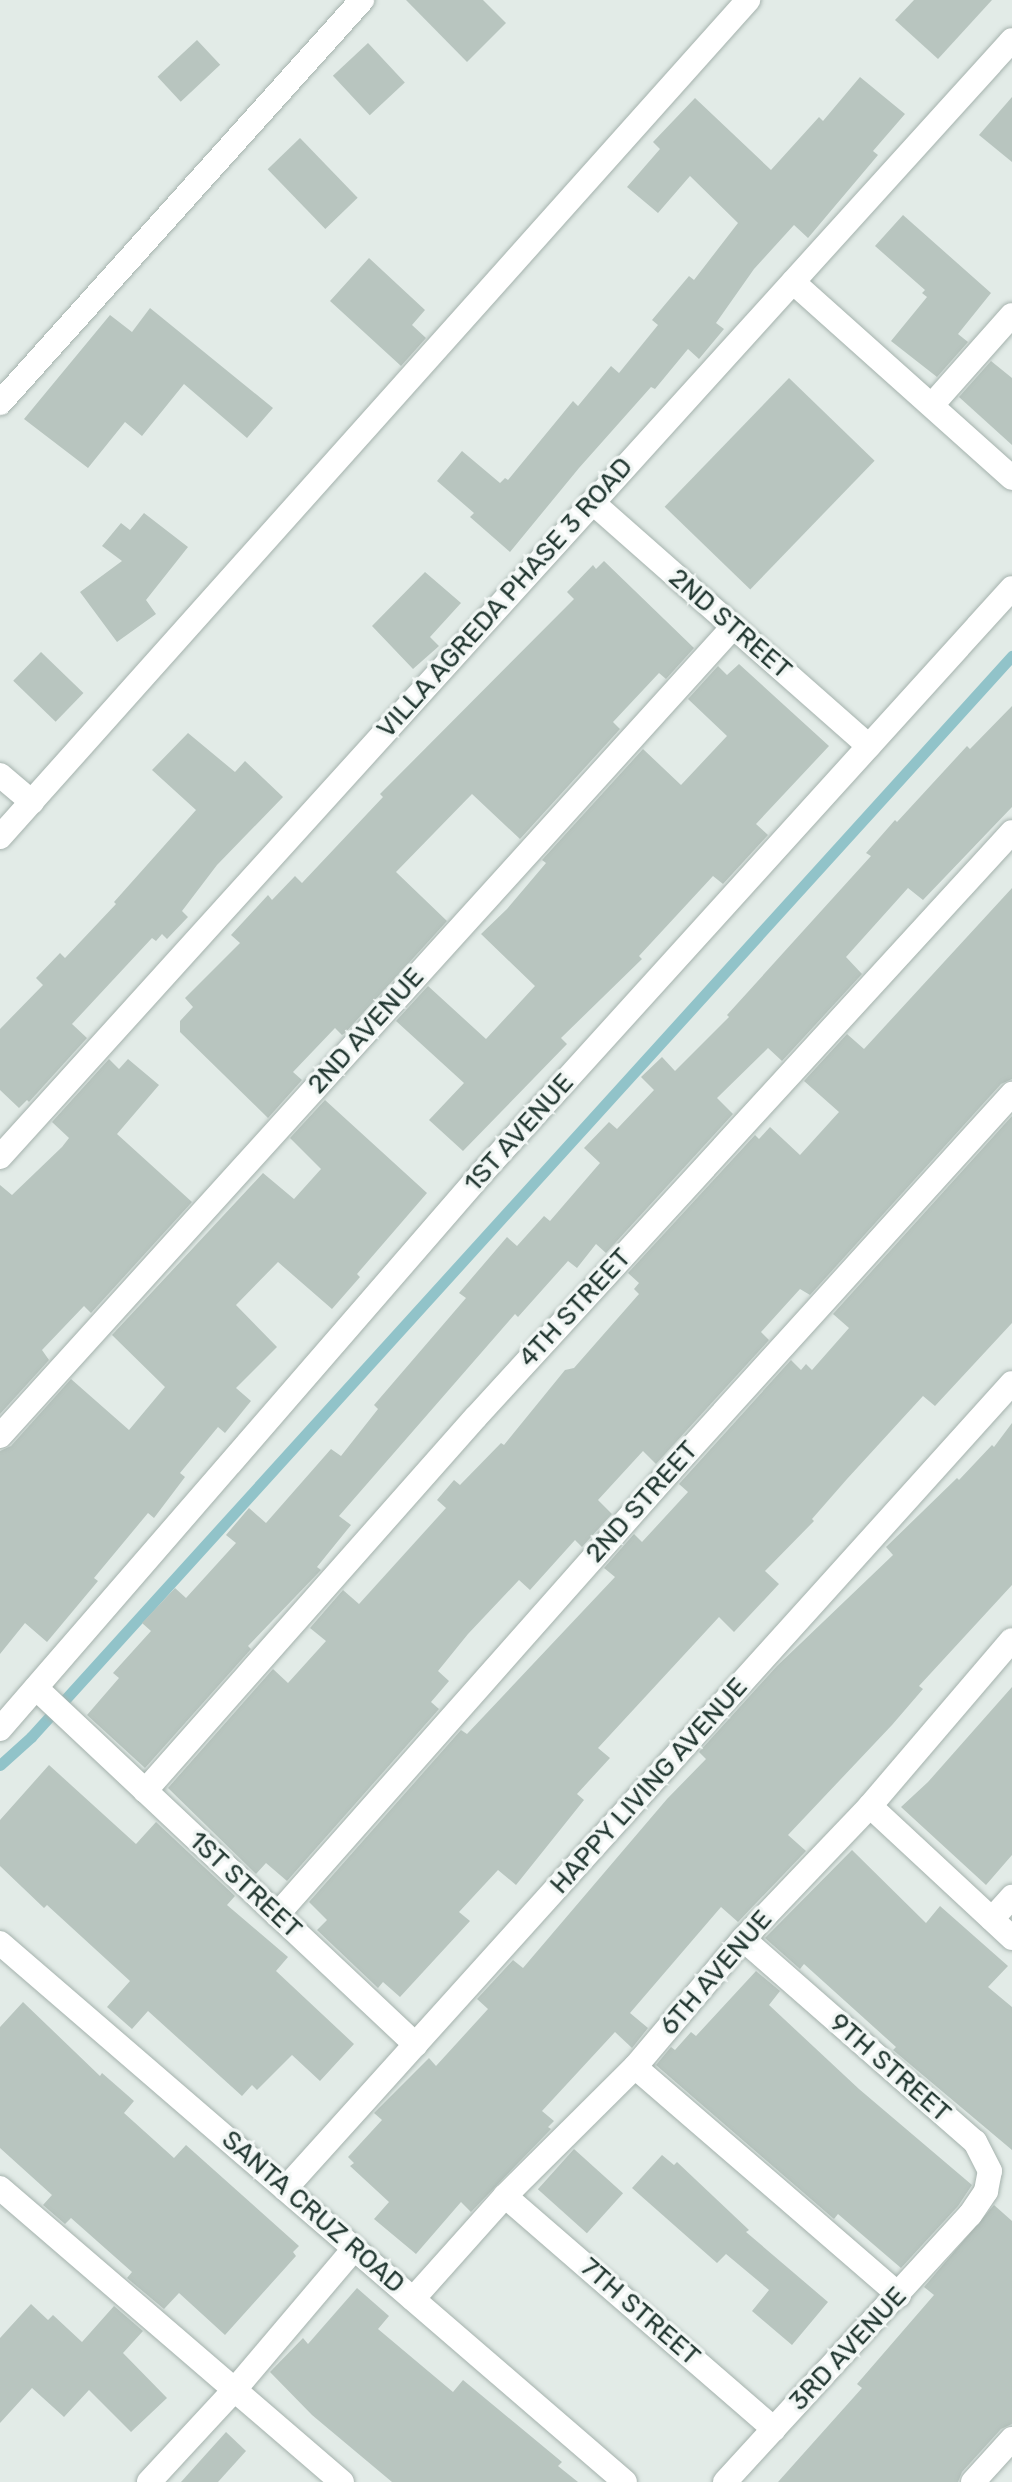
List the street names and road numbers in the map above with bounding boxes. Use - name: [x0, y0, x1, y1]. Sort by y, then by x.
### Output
- street label: VILLA AGREDA PHASE 3 ROAD: [370, 451, 640, 745]
- street label: 2ND STREET: [662, 562, 798, 686]
- street label: 2ND AVENUE: [301, 962, 431, 1100]
- street label: 1ST AVENUE: [457, 1067, 581, 1199]
- street label: 4TH STREET: [512, 1242, 638, 1374]
- street label: 2ND STREET: [579, 1435, 705, 1569]
- street label: HAPPY LIVING AVENUE: [543, 1671, 755, 1901]
- street label: 1ST STREET: [182, 1825, 308, 1945]
- street label: 6TH AVENUE: [653, 1904, 779, 2042]
- street label: 9TH STREET: [823, 2007, 957, 2129]
- street label: SANTA CRUZ ROAD: [215, 2124, 411, 2300]
- street label: 7TH STREET: [574, 2252, 706, 2372]
- street label: 3RD AVENUE: [783, 2281, 913, 2417]

